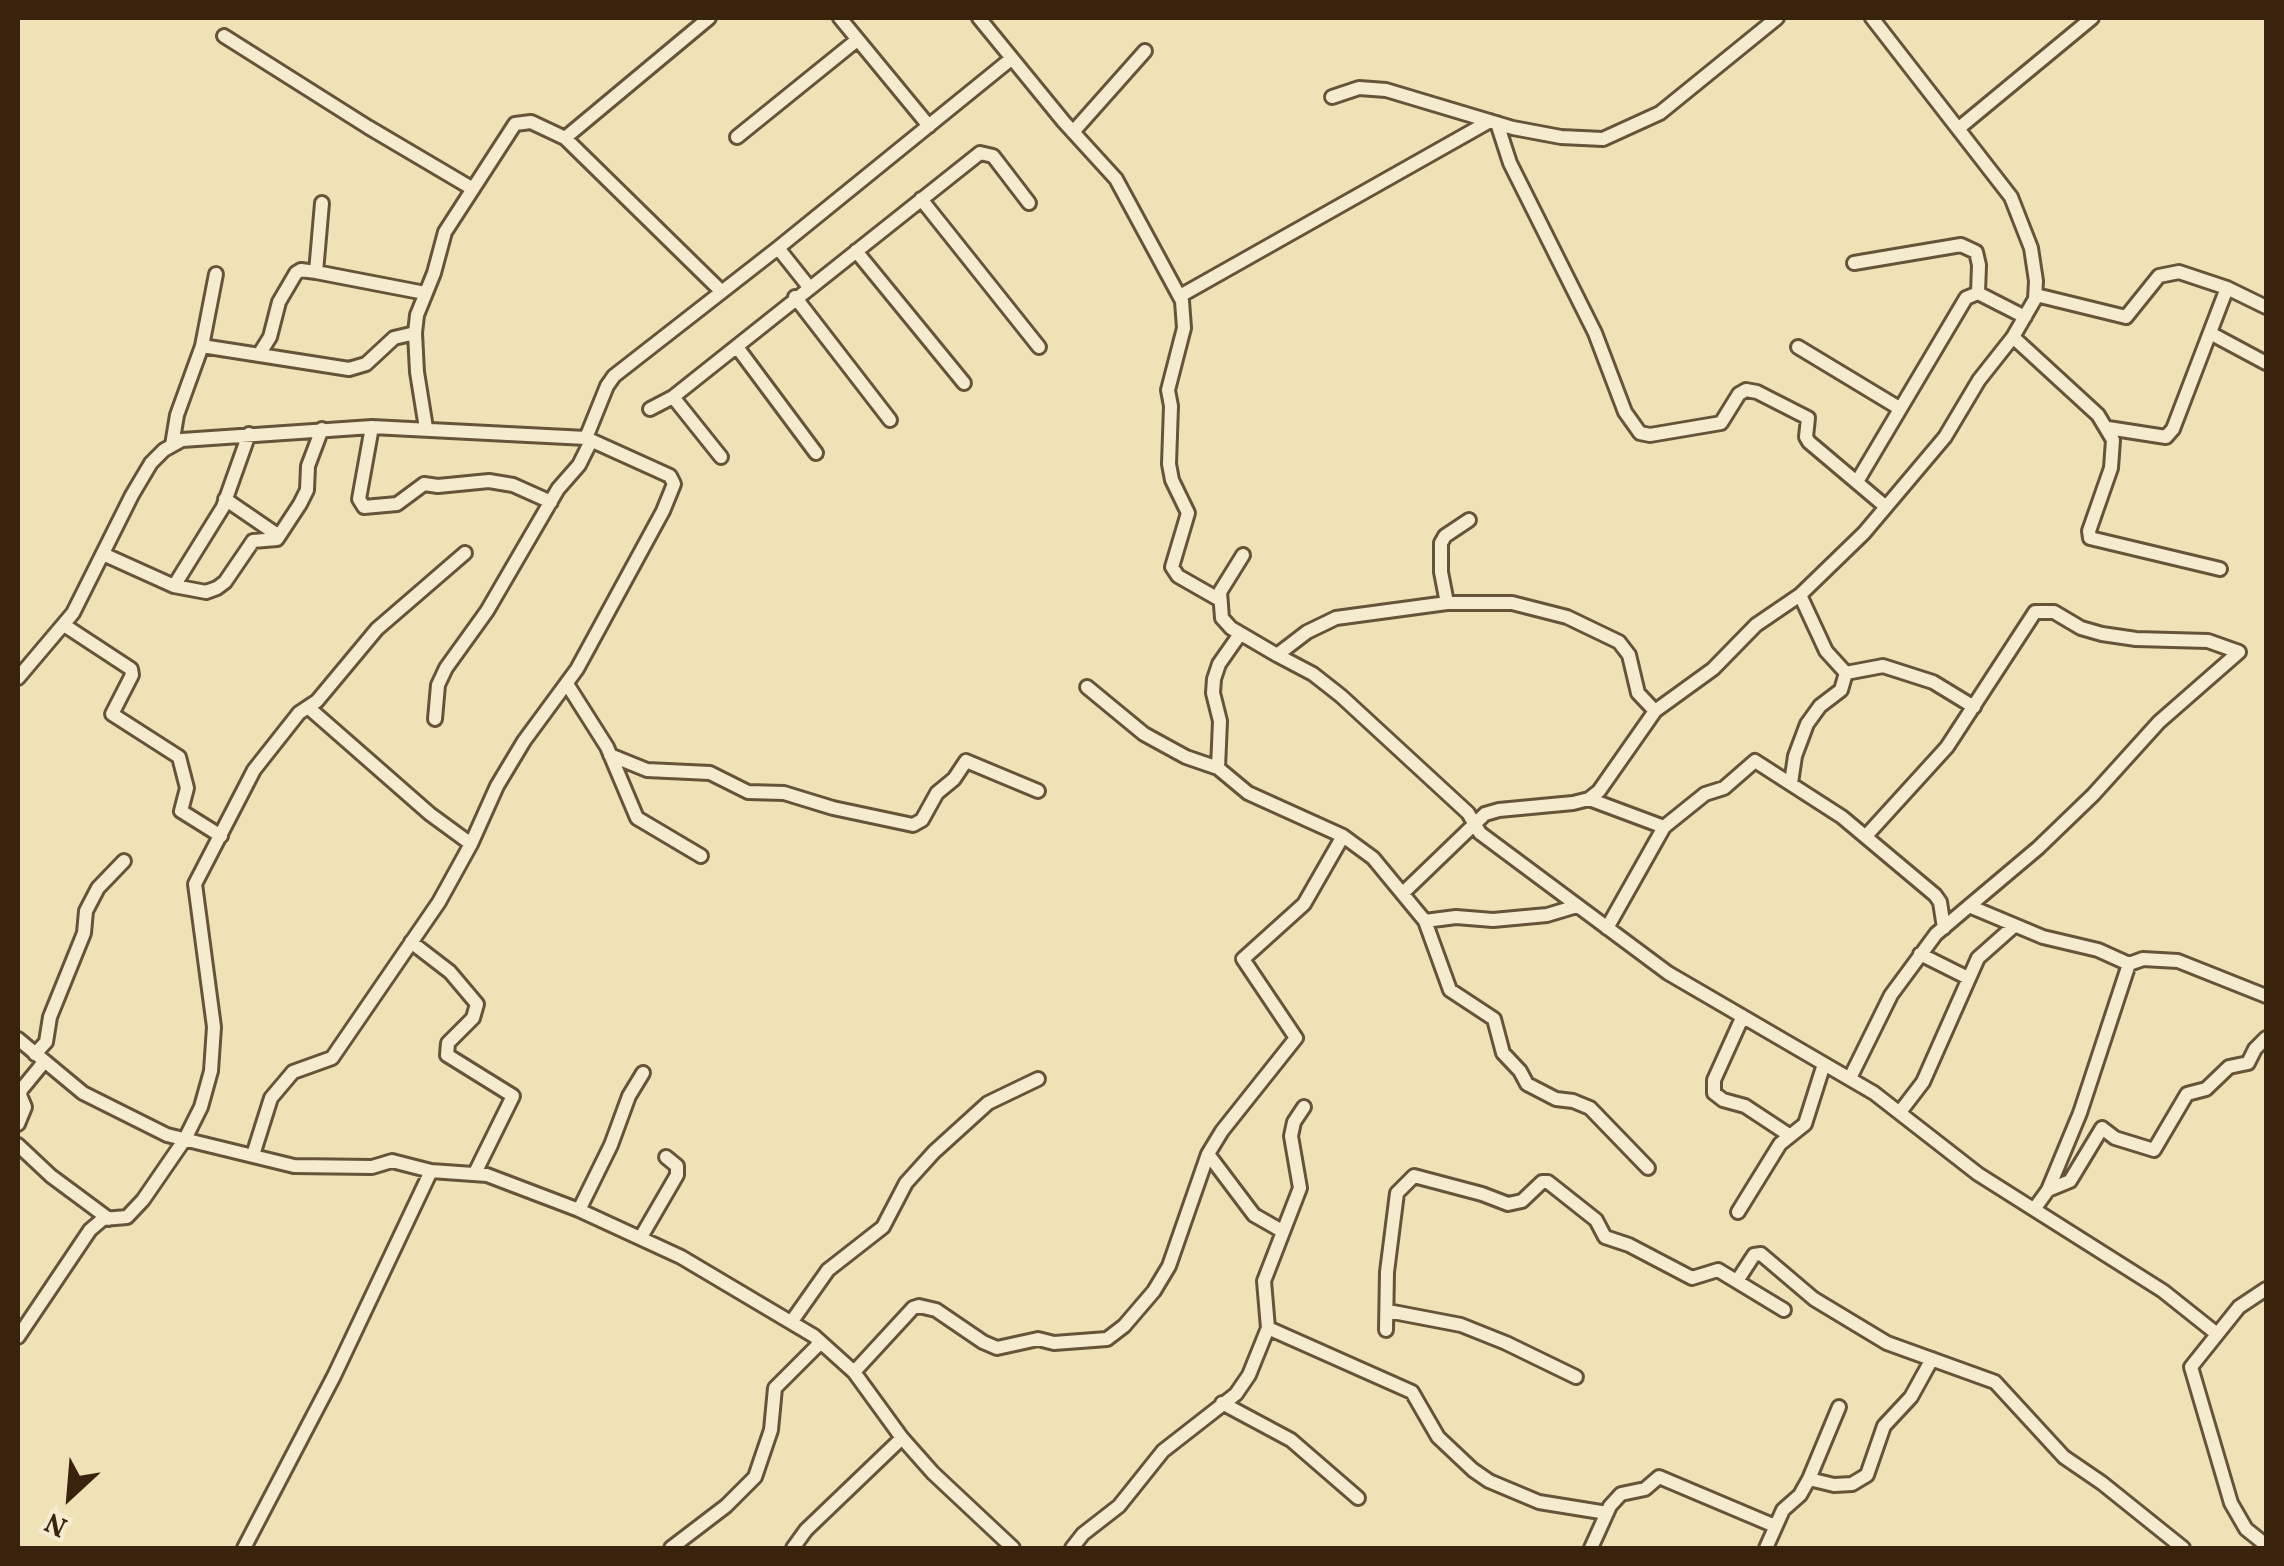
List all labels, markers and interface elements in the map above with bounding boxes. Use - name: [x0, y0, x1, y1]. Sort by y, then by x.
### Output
- north arrow: [20, 1446, 120, 1546]
- text: N: [39, 1501, 74, 1545]

